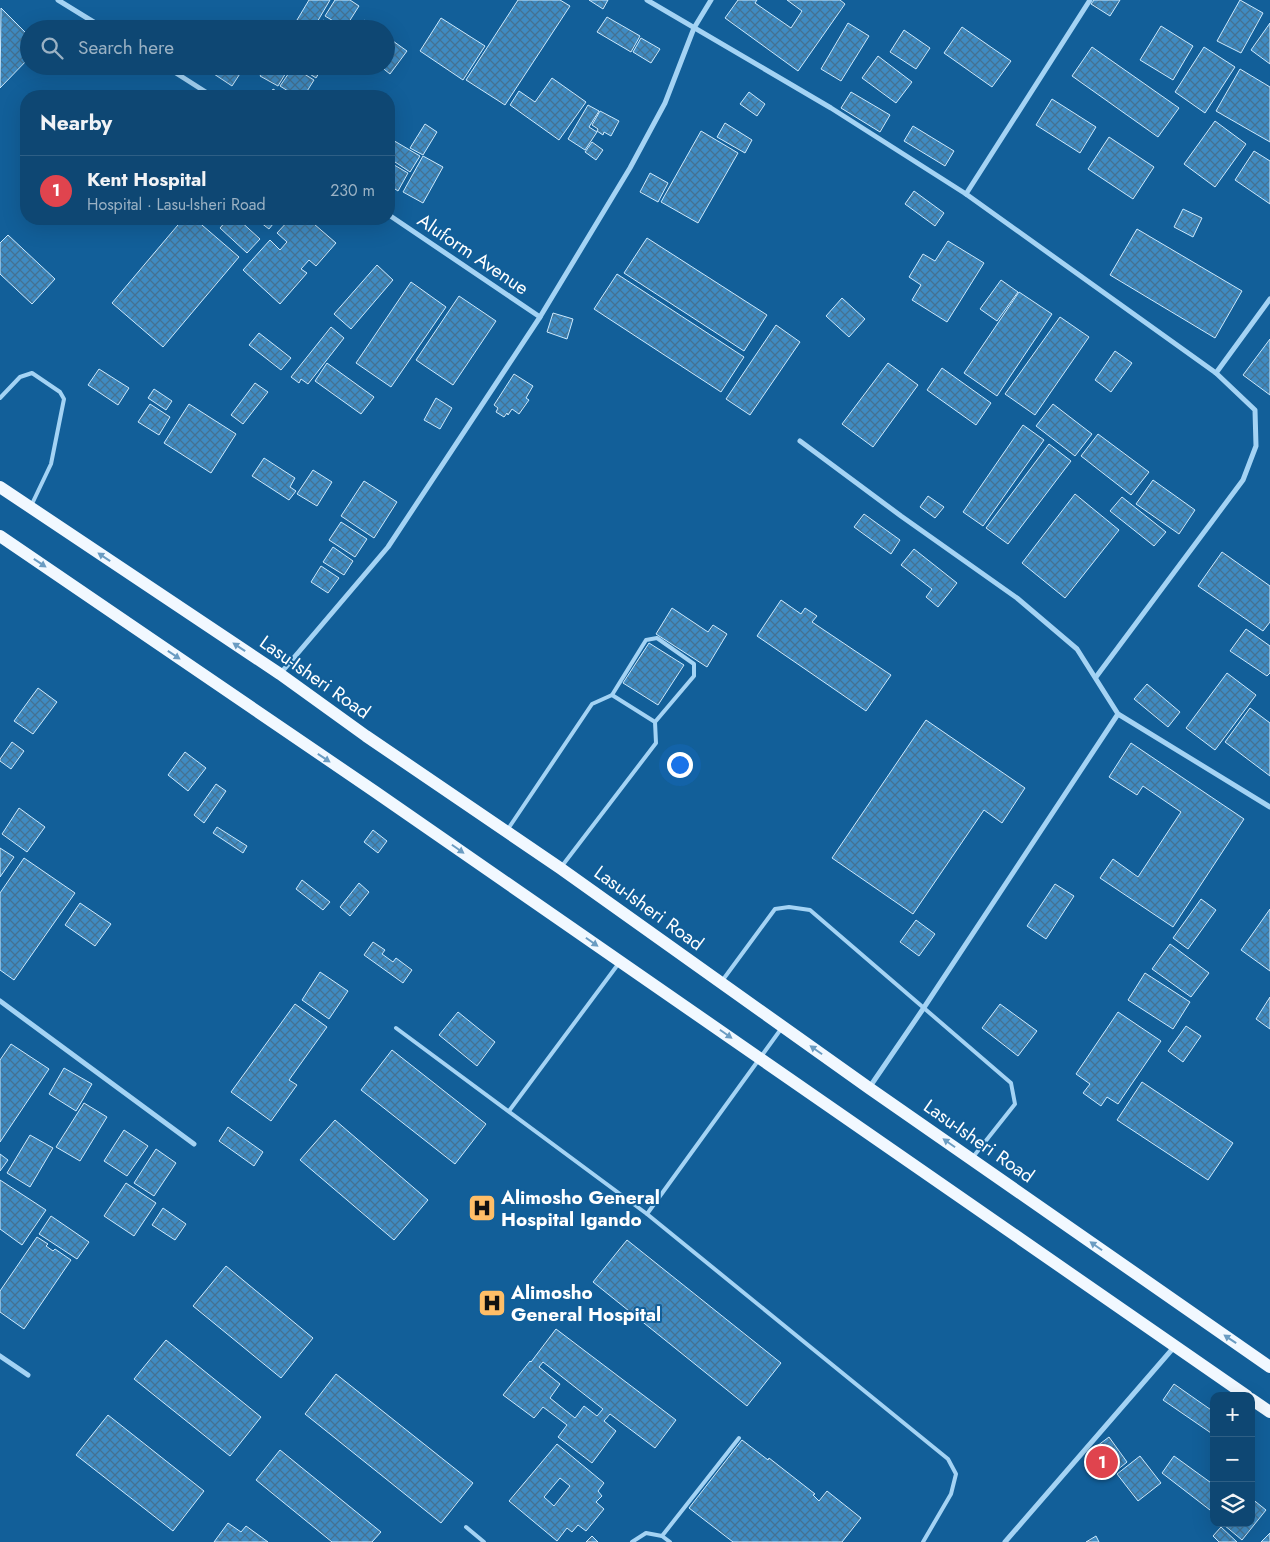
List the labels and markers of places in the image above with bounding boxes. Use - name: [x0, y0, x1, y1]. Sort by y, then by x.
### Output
- place label: Alimosho General Hospital Igando: [500, 1184, 660, 1233]
- hospital icon: Alimosho General Hospital Igando: [467, 1193, 497, 1223]
- place label: Alimosho General Hospital: [510, 1279, 661, 1328]
- hospital icon: Alimosho General Hospital: [477, 1288, 507, 1318]
- pin: 1: [1086, 1443, 1118, 1481]

